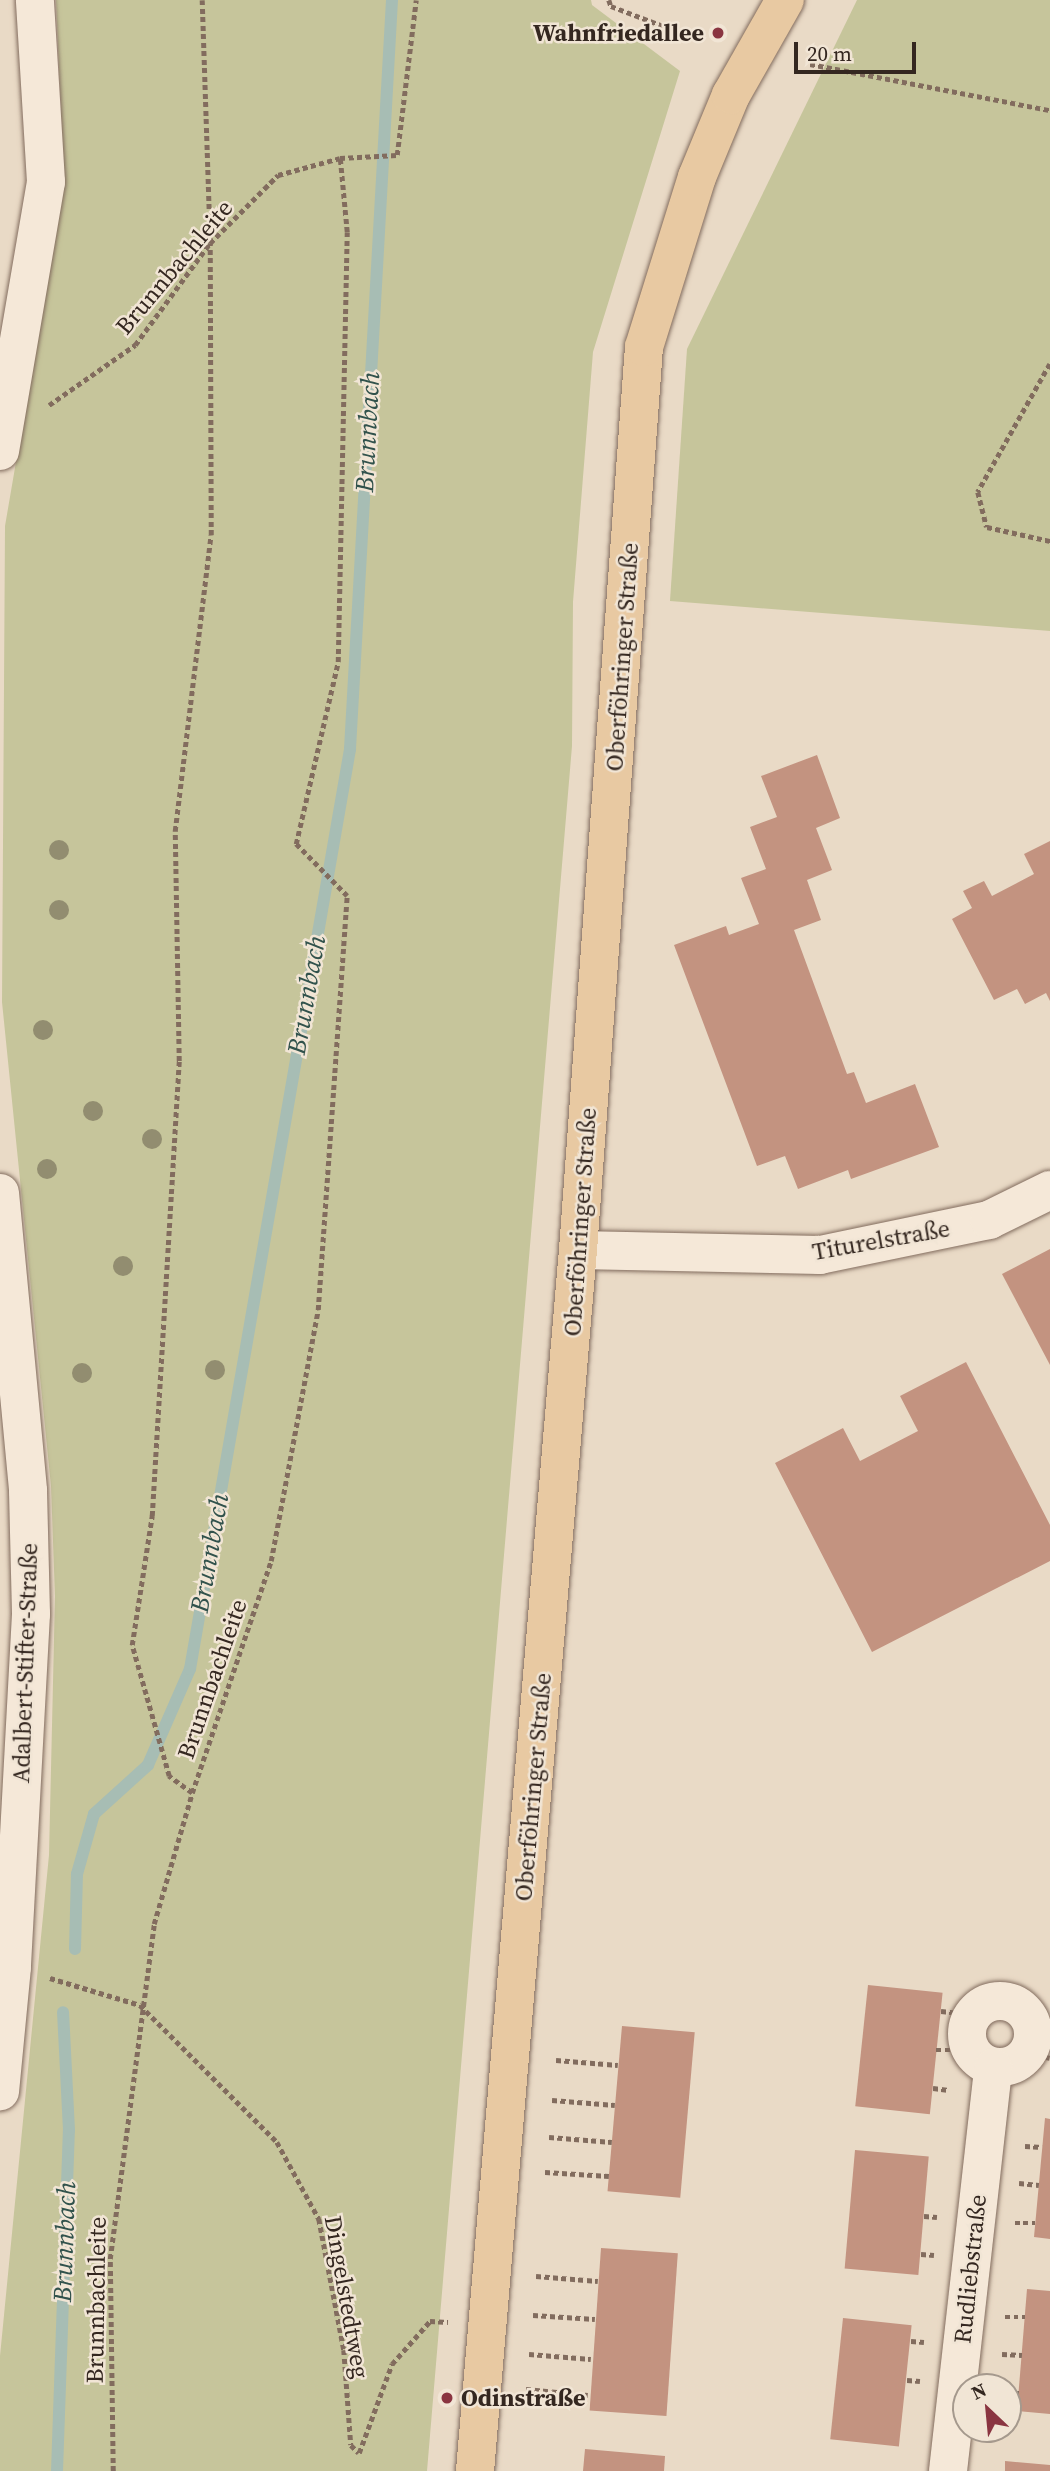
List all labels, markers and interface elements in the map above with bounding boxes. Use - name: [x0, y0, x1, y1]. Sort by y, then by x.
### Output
- place label: Wahnfriedallee: [533, 19, 704, 47]
- marker: Wahnfriedallee: [710, 25, 726, 41]
- scale bar: [798, 28, 920, 72]
- text: 20 m: [807, 39, 852, 68]
- street label: Brunnbachleite: [109, 194, 239, 340]
- water label: Brunnbach: [349, 371, 387, 493]
- street label: Oberföhringer Straße: [600, 542, 644, 772]
- water label: Brunnbach: [281, 933, 333, 1057]
- street label: Oberföhringer Straße: [558, 1107, 602, 1337]
- street label: Titurelstraße: [810, 1214, 952, 1266]
- water label: Brunnbach: [184, 1491, 236, 1615]
- street label: Adalbert-Stifter-Straße: [6, 1542, 44, 1784]
- street label: Brunnbachleite: [171, 1595, 253, 1763]
- street label: Oberföhringer Straße: [509, 1672, 557, 1902]
- water label: Brunnbach: [47, 2181, 83, 2303]
- street label: Rudliebstraße: [948, 2193, 992, 2345]
- street label: Dingelstedtweg: [319, 2213, 375, 2381]
- street label: Brunnbachleite: [80, 2216, 112, 2384]
- north arrow: [952, 2373, 1022, 2443]
- text: N: [967, 2376, 991, 2406]
- place label: Odinstraße: [461, 2384, 586, 2412]
- marker: Odinstraße: [439, 2390, 455, 2406]

